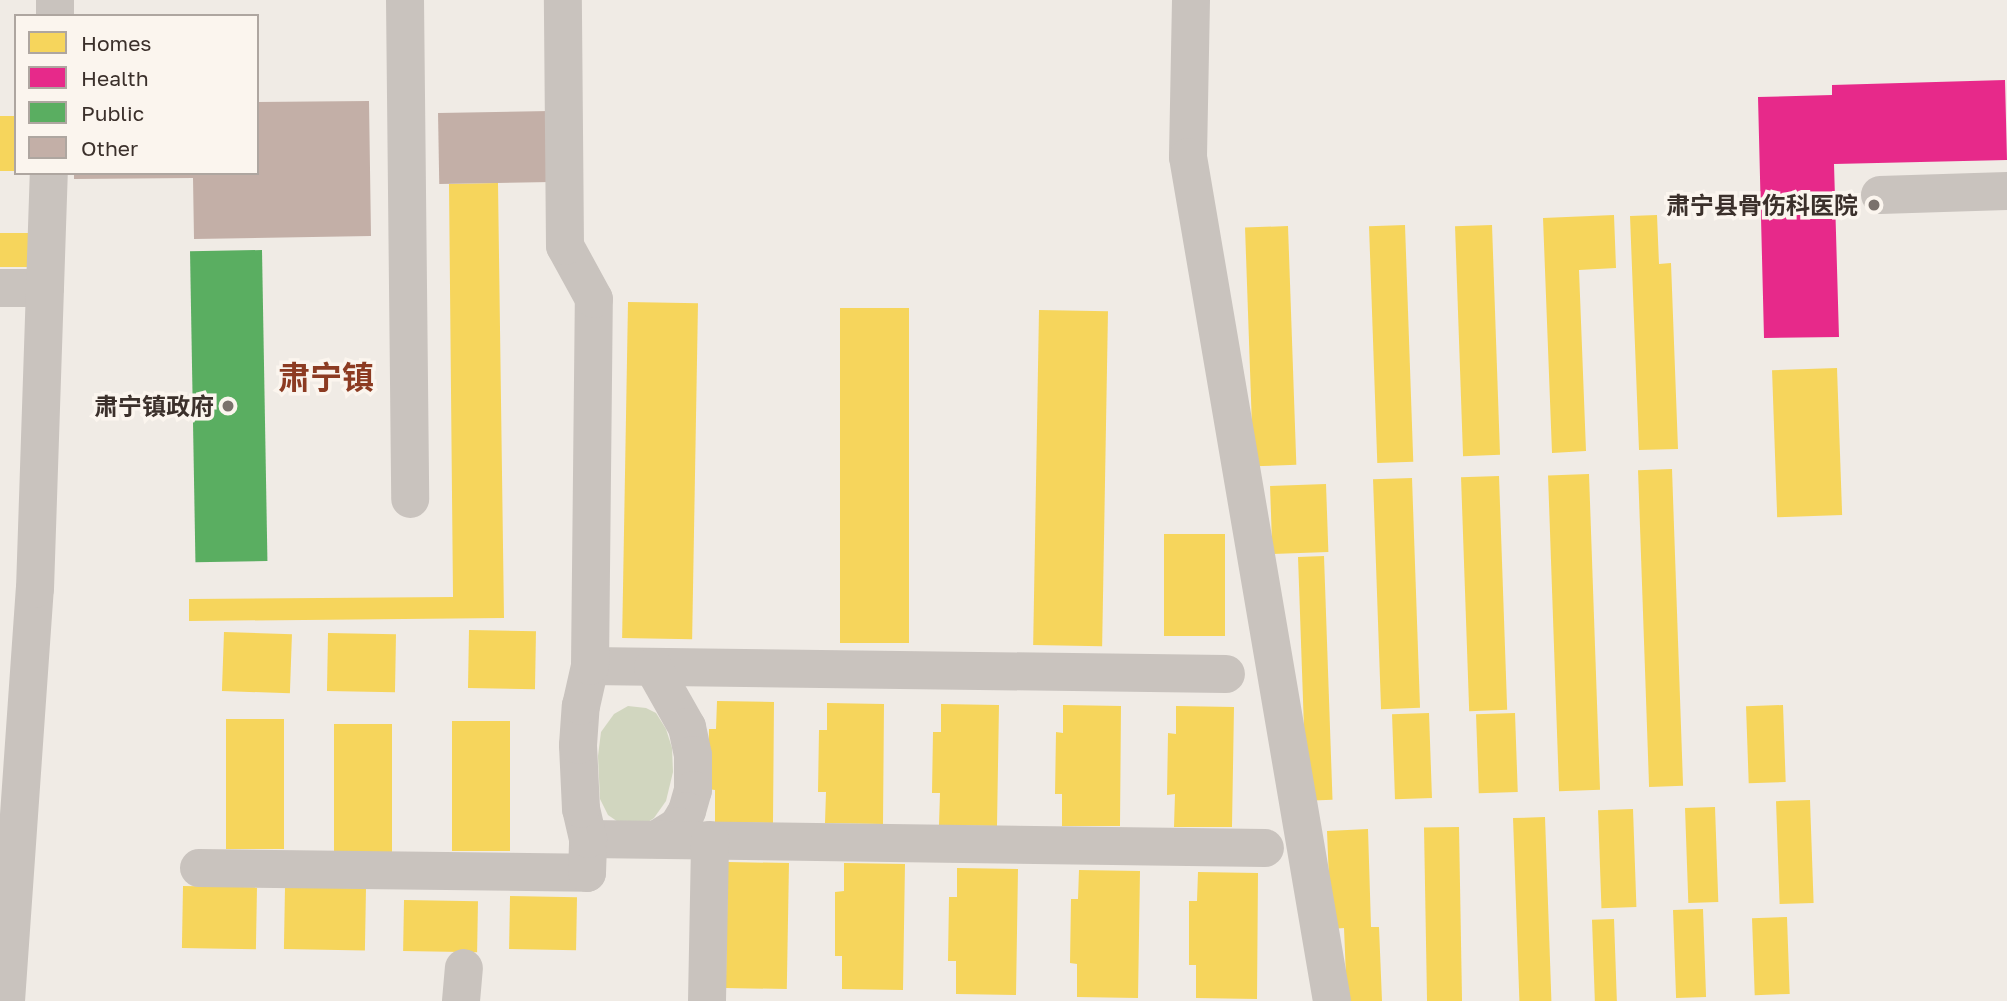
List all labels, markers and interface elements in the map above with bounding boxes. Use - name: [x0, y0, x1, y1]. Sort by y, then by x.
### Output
- legend: [14, 14, 259, 175]
- text: Homes: [81, 30, 151, 56]
- text: Health: [81, 65, 149, 91]
- text: Public: [81, 100, 144, 126]
- text: Other: [81, 135, 138, 161]
- place label: 肃宁县骨伤科医院: [1666, 191, 1858, 219]
- marker: 肃宁县骨伤科医院: [1864, 195, 1884, 215]
- district label: 肃宁镇: [278, 358, 374, 396]
- place label: 肃宁镇政府: [94, 392, 214, 420]
- marker: 肃宁镇政府: [220, 398, 236, 414]

